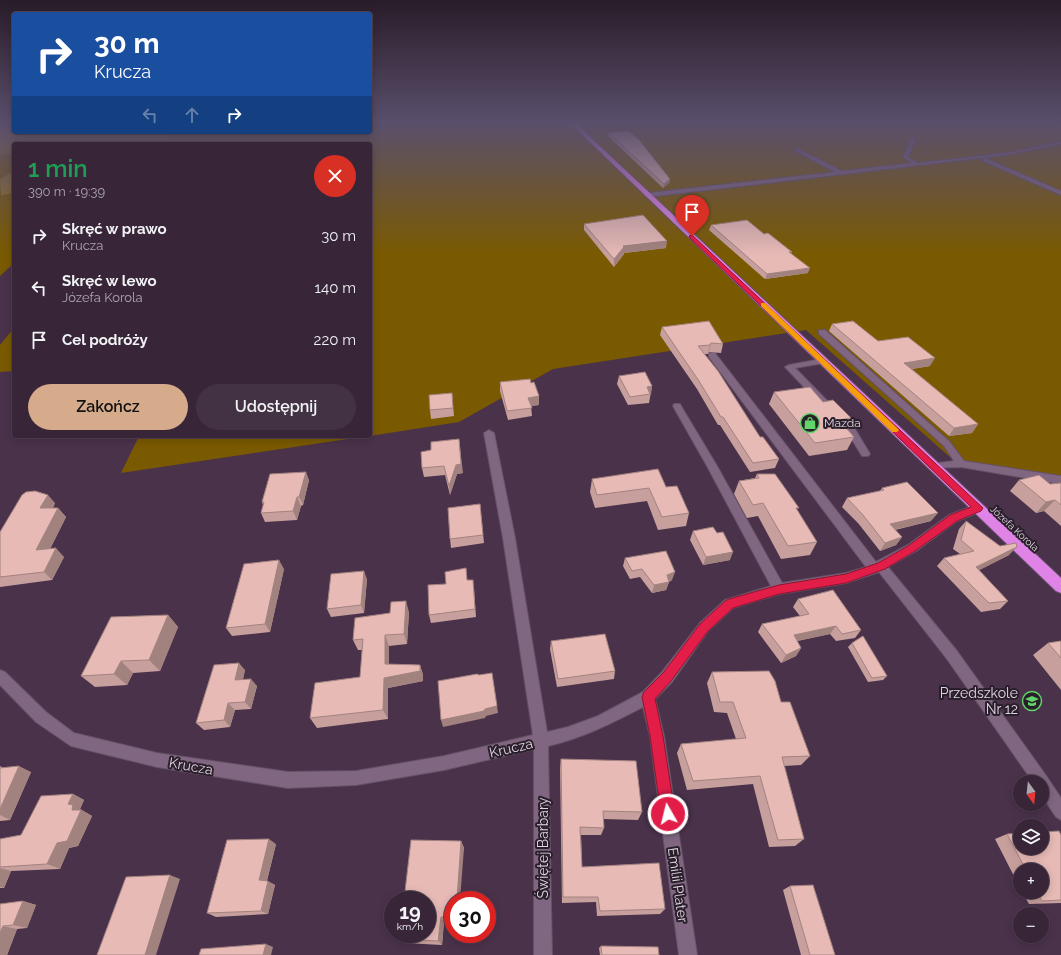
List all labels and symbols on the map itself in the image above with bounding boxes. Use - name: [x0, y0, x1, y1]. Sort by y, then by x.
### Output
- pin: [675, 195, 709, 236]
- shop icon: Mazda: [799, 412, 821, 434]
- place label: Mazda: [824, 416, 861, 430]
- street label: Józefa Korola: [988, 503, 1041, 554]
- place label: Przedszkole Nr 12: [940, 685, 1018, 717]
- school or university icon: Przedszkole Nr 12: [1021, 690, 1043, 712]
- street label: Krucza: [488, 735, 534, 761]
- street label: Krucza: [168, 754, 214, 778]
- north arrow: [1013, 775, 1049, 811]
- position arrow: [647, 793, 689, 835]
- street label: Świętej Barbary: [534, 797, 551, 899]
- street label: Emilii Plater: [665, 846, 691, 924]
- speed limit sign: 30: [444, 891, 496, 943]

